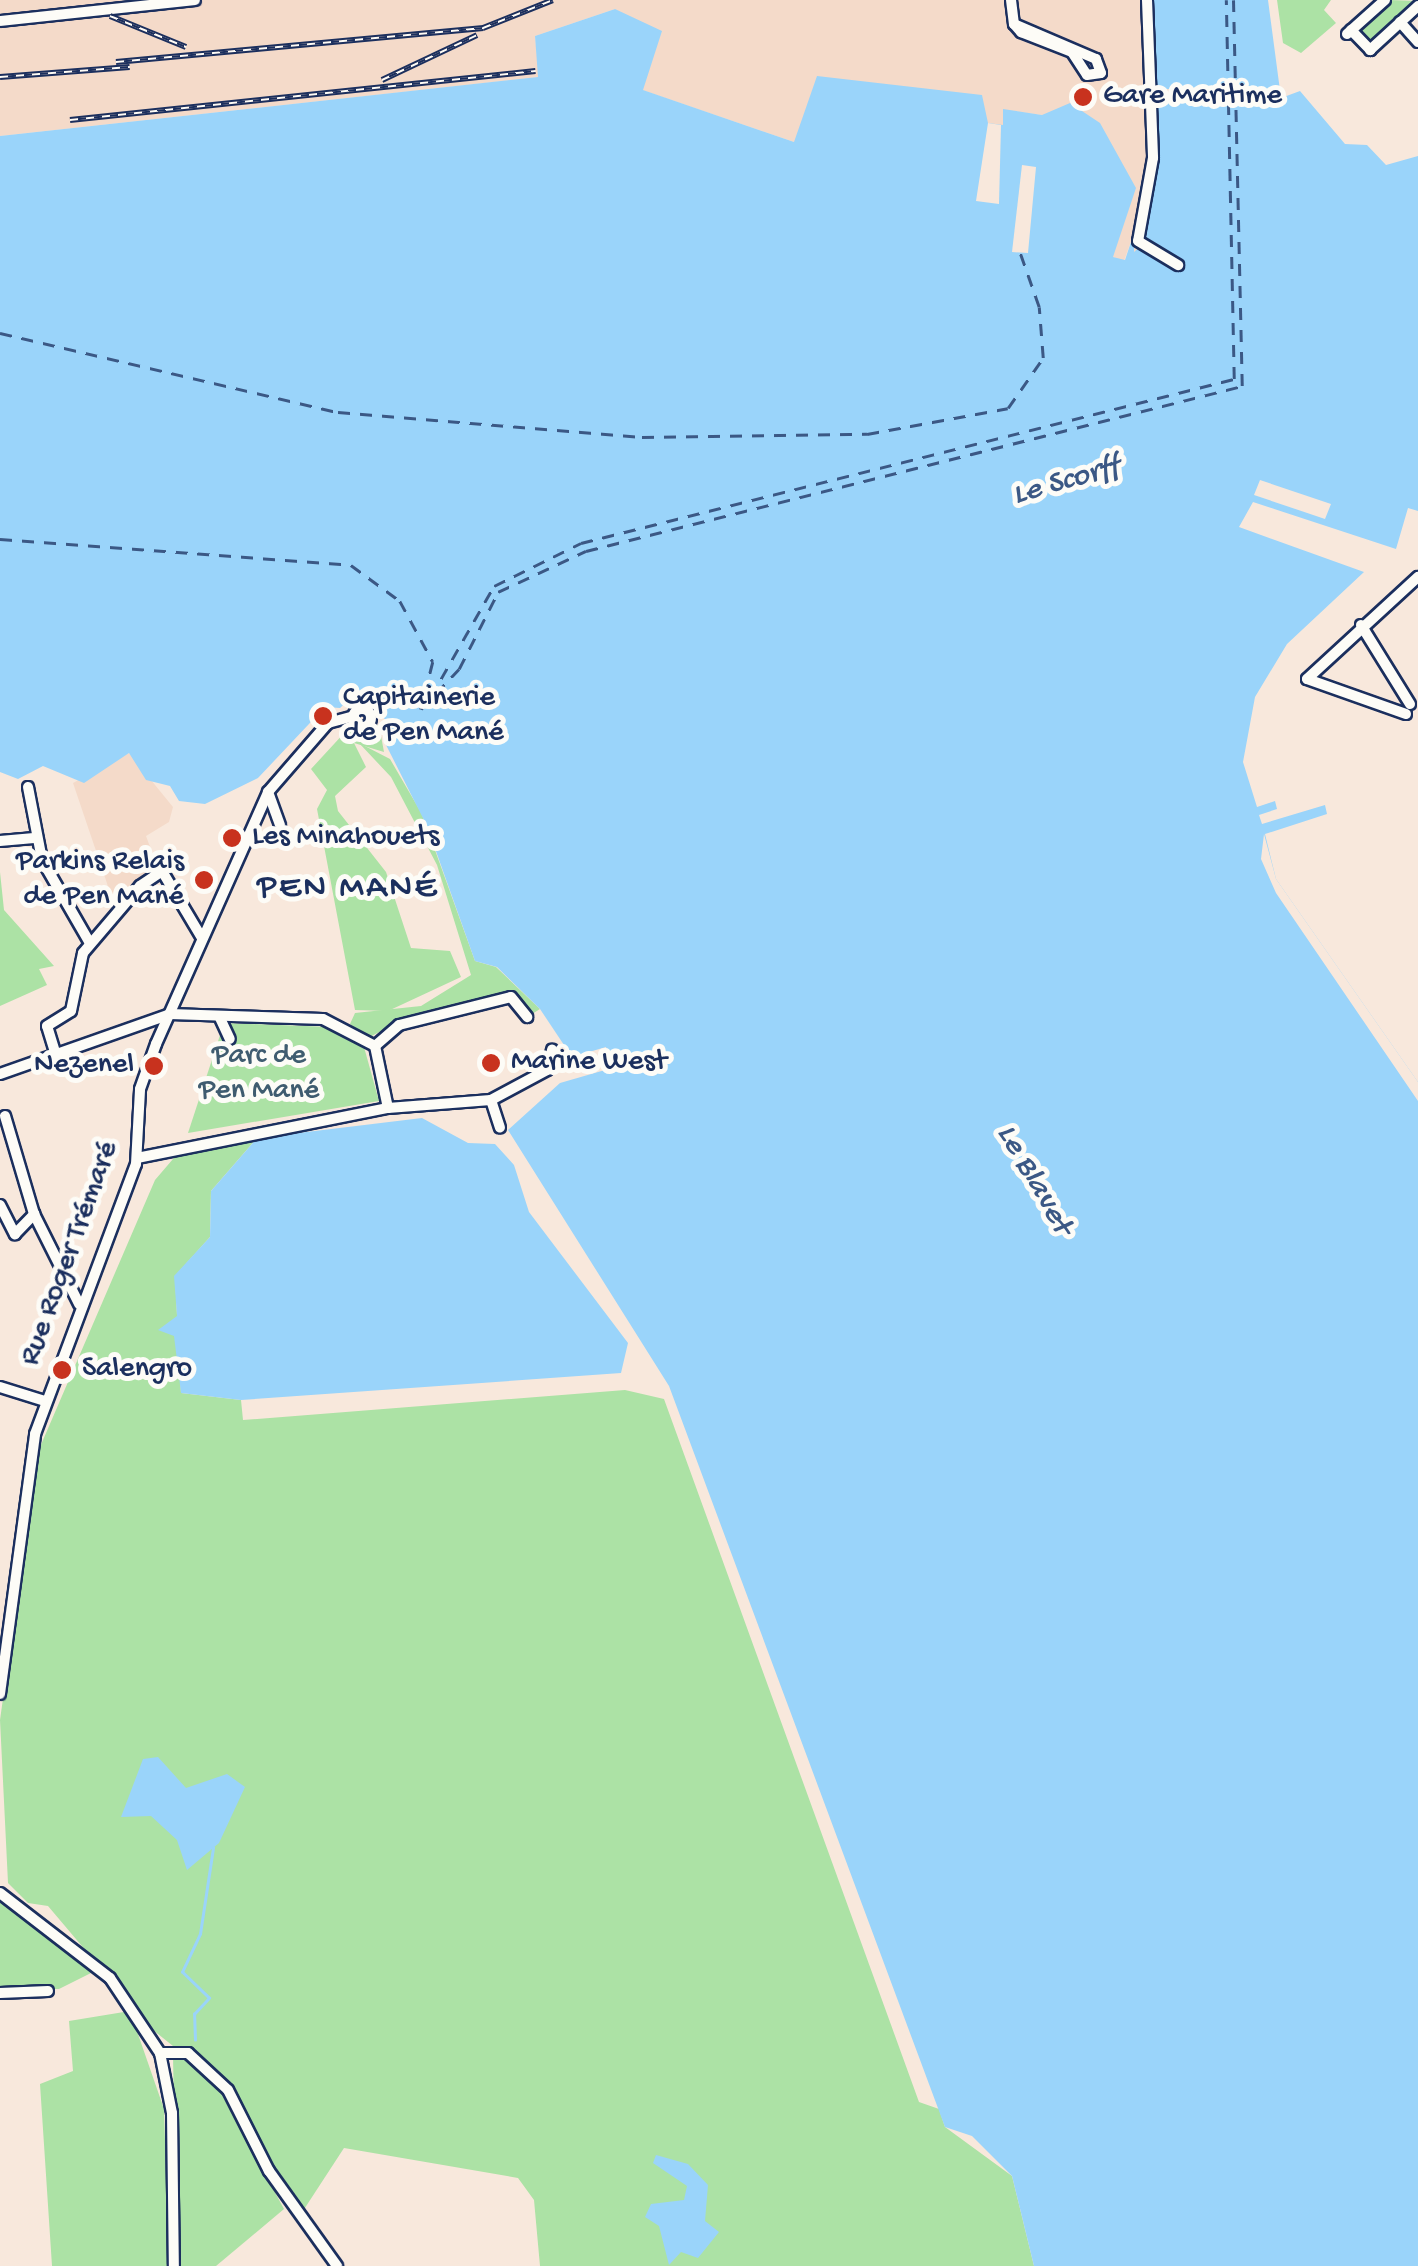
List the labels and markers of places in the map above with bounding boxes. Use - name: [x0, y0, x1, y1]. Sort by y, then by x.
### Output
- place label: Gare Maritime: [1103, 79, 1282, 115]
- marker: Gare Maritime: [1072, 86, 1094, 108]
- place label: Capitainerie de Pen Mané: [343, 681, 504, 752]
- marker: Capitainerie de Pen Mané: [312, 705, 334, 727]
- place label: Les Minahouets: [252, 820, 439, 856]
- marker: Les Minahouets: [221, 827, 243, 849]
- place label: Parkins Relais de Pen Mané: [16, 845, 184, 916]
- marker: Parkins Relais de Pen Mané: [193, 869, 215, 891]
- place label: Marine West: [511, 1045, 667, 1081]
- place label: Nezenel: [34, 1048, 134, 1084]
- marker: Marine West: [480, 1052, 502, 1074]
- marker: Nezenel: [143, 1055, 165, 1077]
- place label: Salengro: [82, 1352, 192, 1388]
- marker: Salengro: [51, 1359, 73, 1381]

